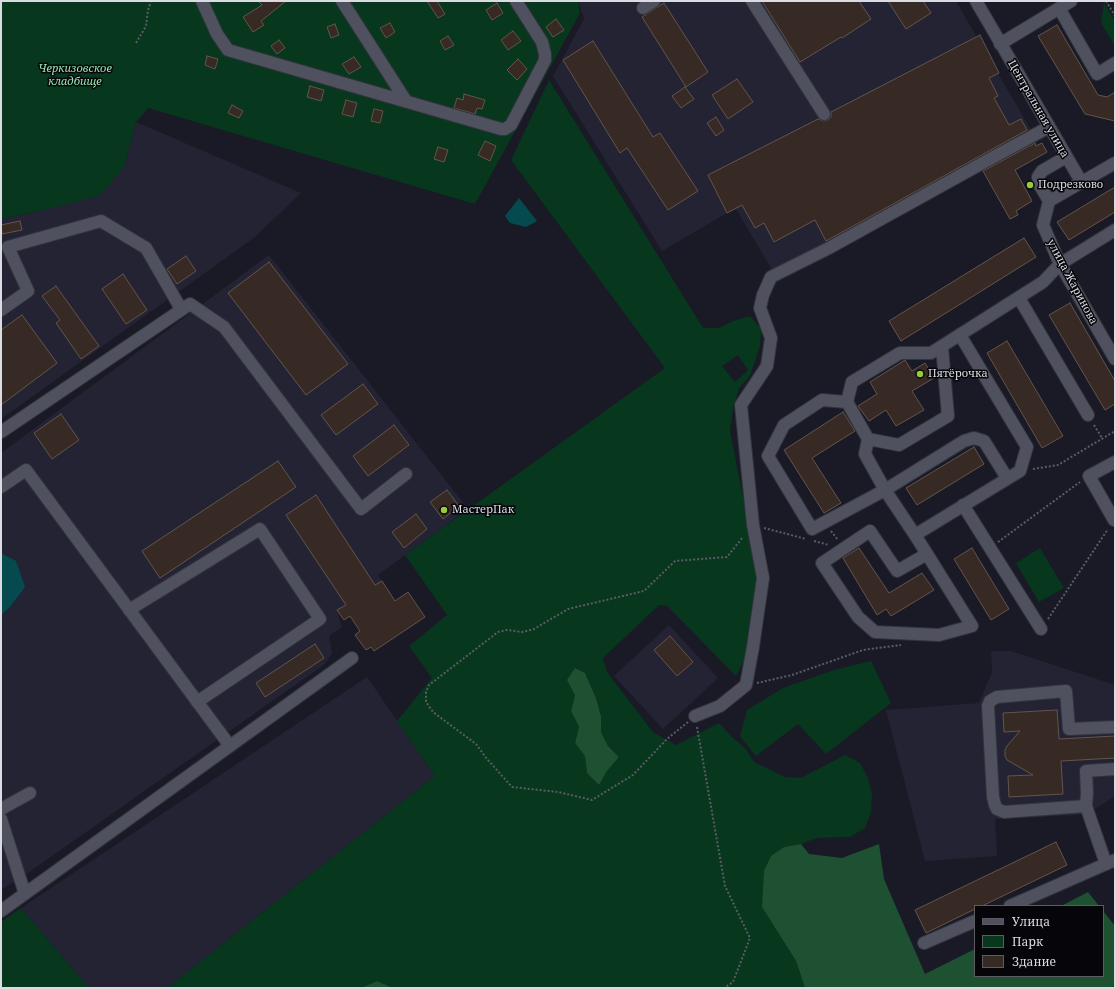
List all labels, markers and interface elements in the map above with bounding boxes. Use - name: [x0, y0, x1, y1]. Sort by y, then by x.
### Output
- street label: Центральная улица: [1005, 58, 1071, 160]
- park label: Черкизовское кладбище: [38, 62, 112, 88]
- place label: Подрезково: [1038, 178, 1103, 192]
- marker: Подрезково: [1025, 180, 1035, 190]
- street label: улица Жаринова: [1044, 237, 1100, 327]
- place label: Пятёрочка: [928, 367, 988, 381]
- marker: Пятёрочка: [915, 369, 925, 379]
- place label: МастерПак: [452, 503, 514, 517]
- marker: МастерПак: [439, 505, 449, 515]
- legend: [974, 905, 1104, 977]
- text: Улица: [1012, 913, 1050, 930]
- text: Парк: [1012, 933, 1043, 950]
- text: Здание: [1012, 953, 1056, 970]

